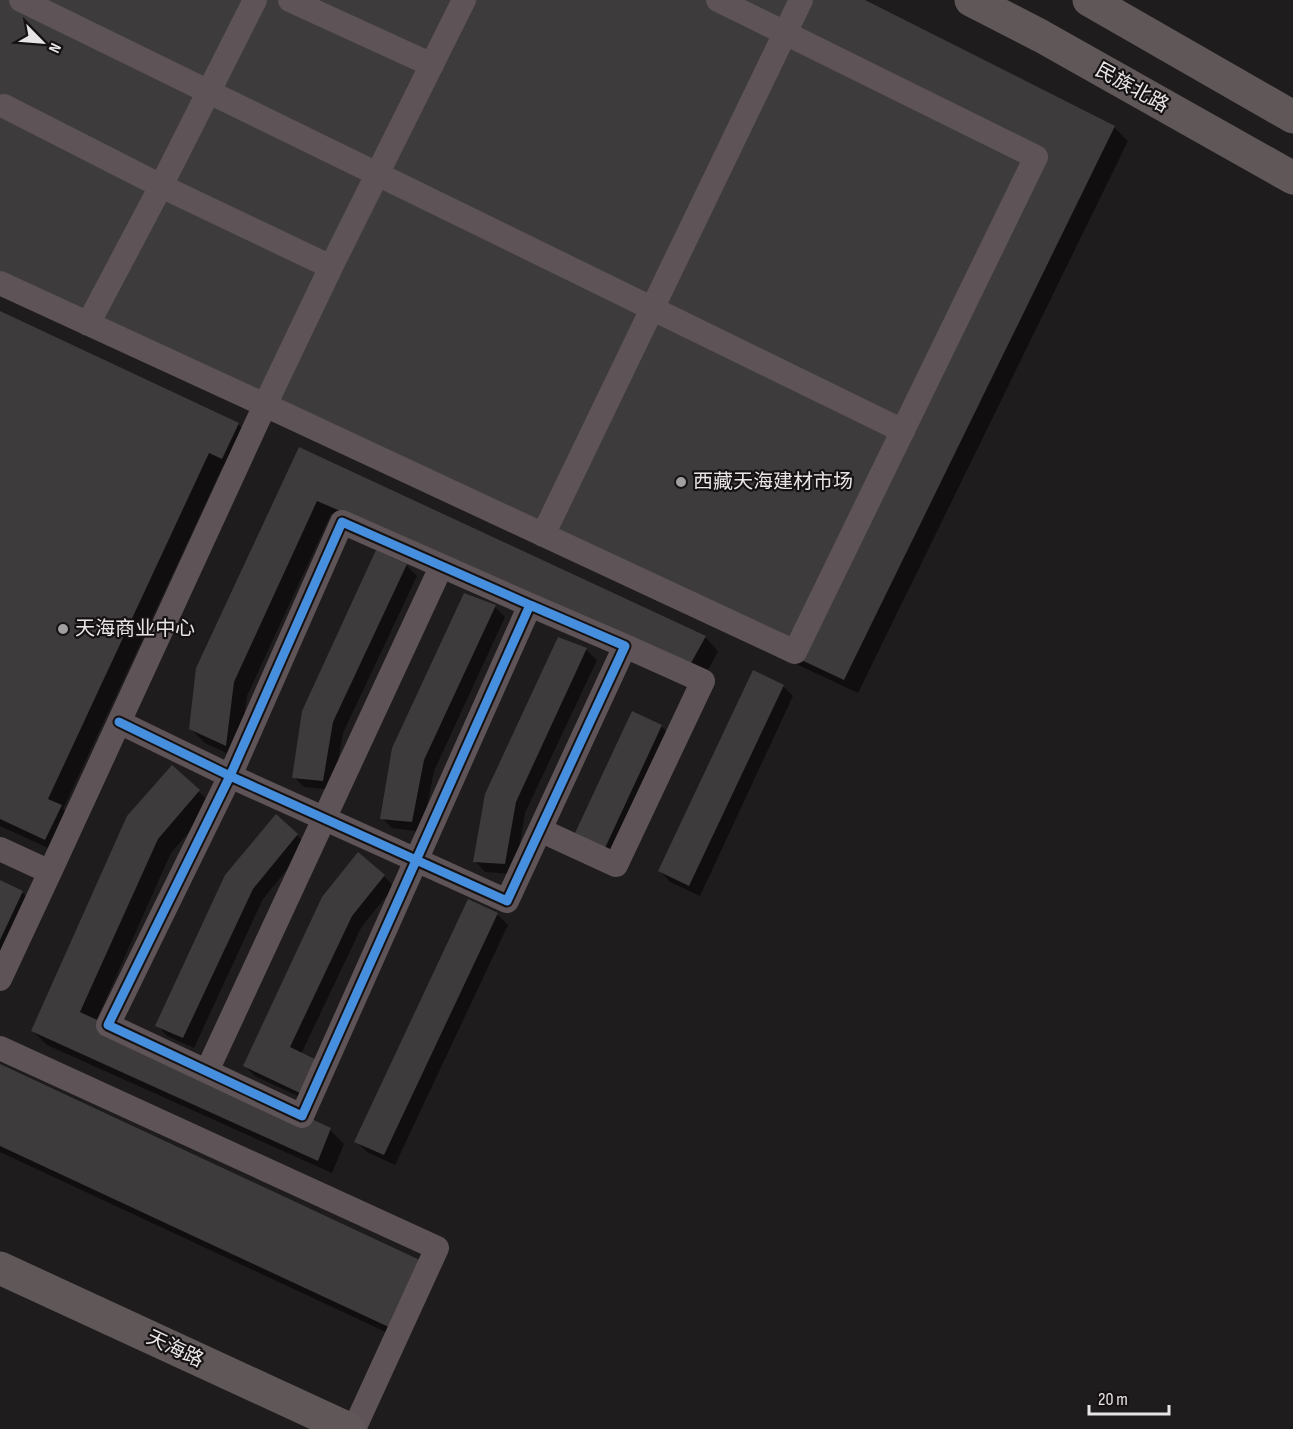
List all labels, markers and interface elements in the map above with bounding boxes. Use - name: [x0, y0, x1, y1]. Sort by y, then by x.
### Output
- north arrow: [12, 12, 72, 72]
- text: N: [44, 40, 65, 56]
- street label: 民族北路: [1091, 58, 1173, 118]
- place label: 西藏天海建材市场: [693, 470, 853, 494]
- marker: 西藏天海建材市场: [674, 475, 688, 489]
- place label: 天海商业中心: [75, 617, 195, 641]
- marker: 天海商业中心: [56, 622, 70, 636]
- street label: 天海路: [143, 1325, 207, 1373]
- scale bar: [1089, 1378, 1168, 1416]
- text: 20 m: [1098, 1389, 1128, 1410]

